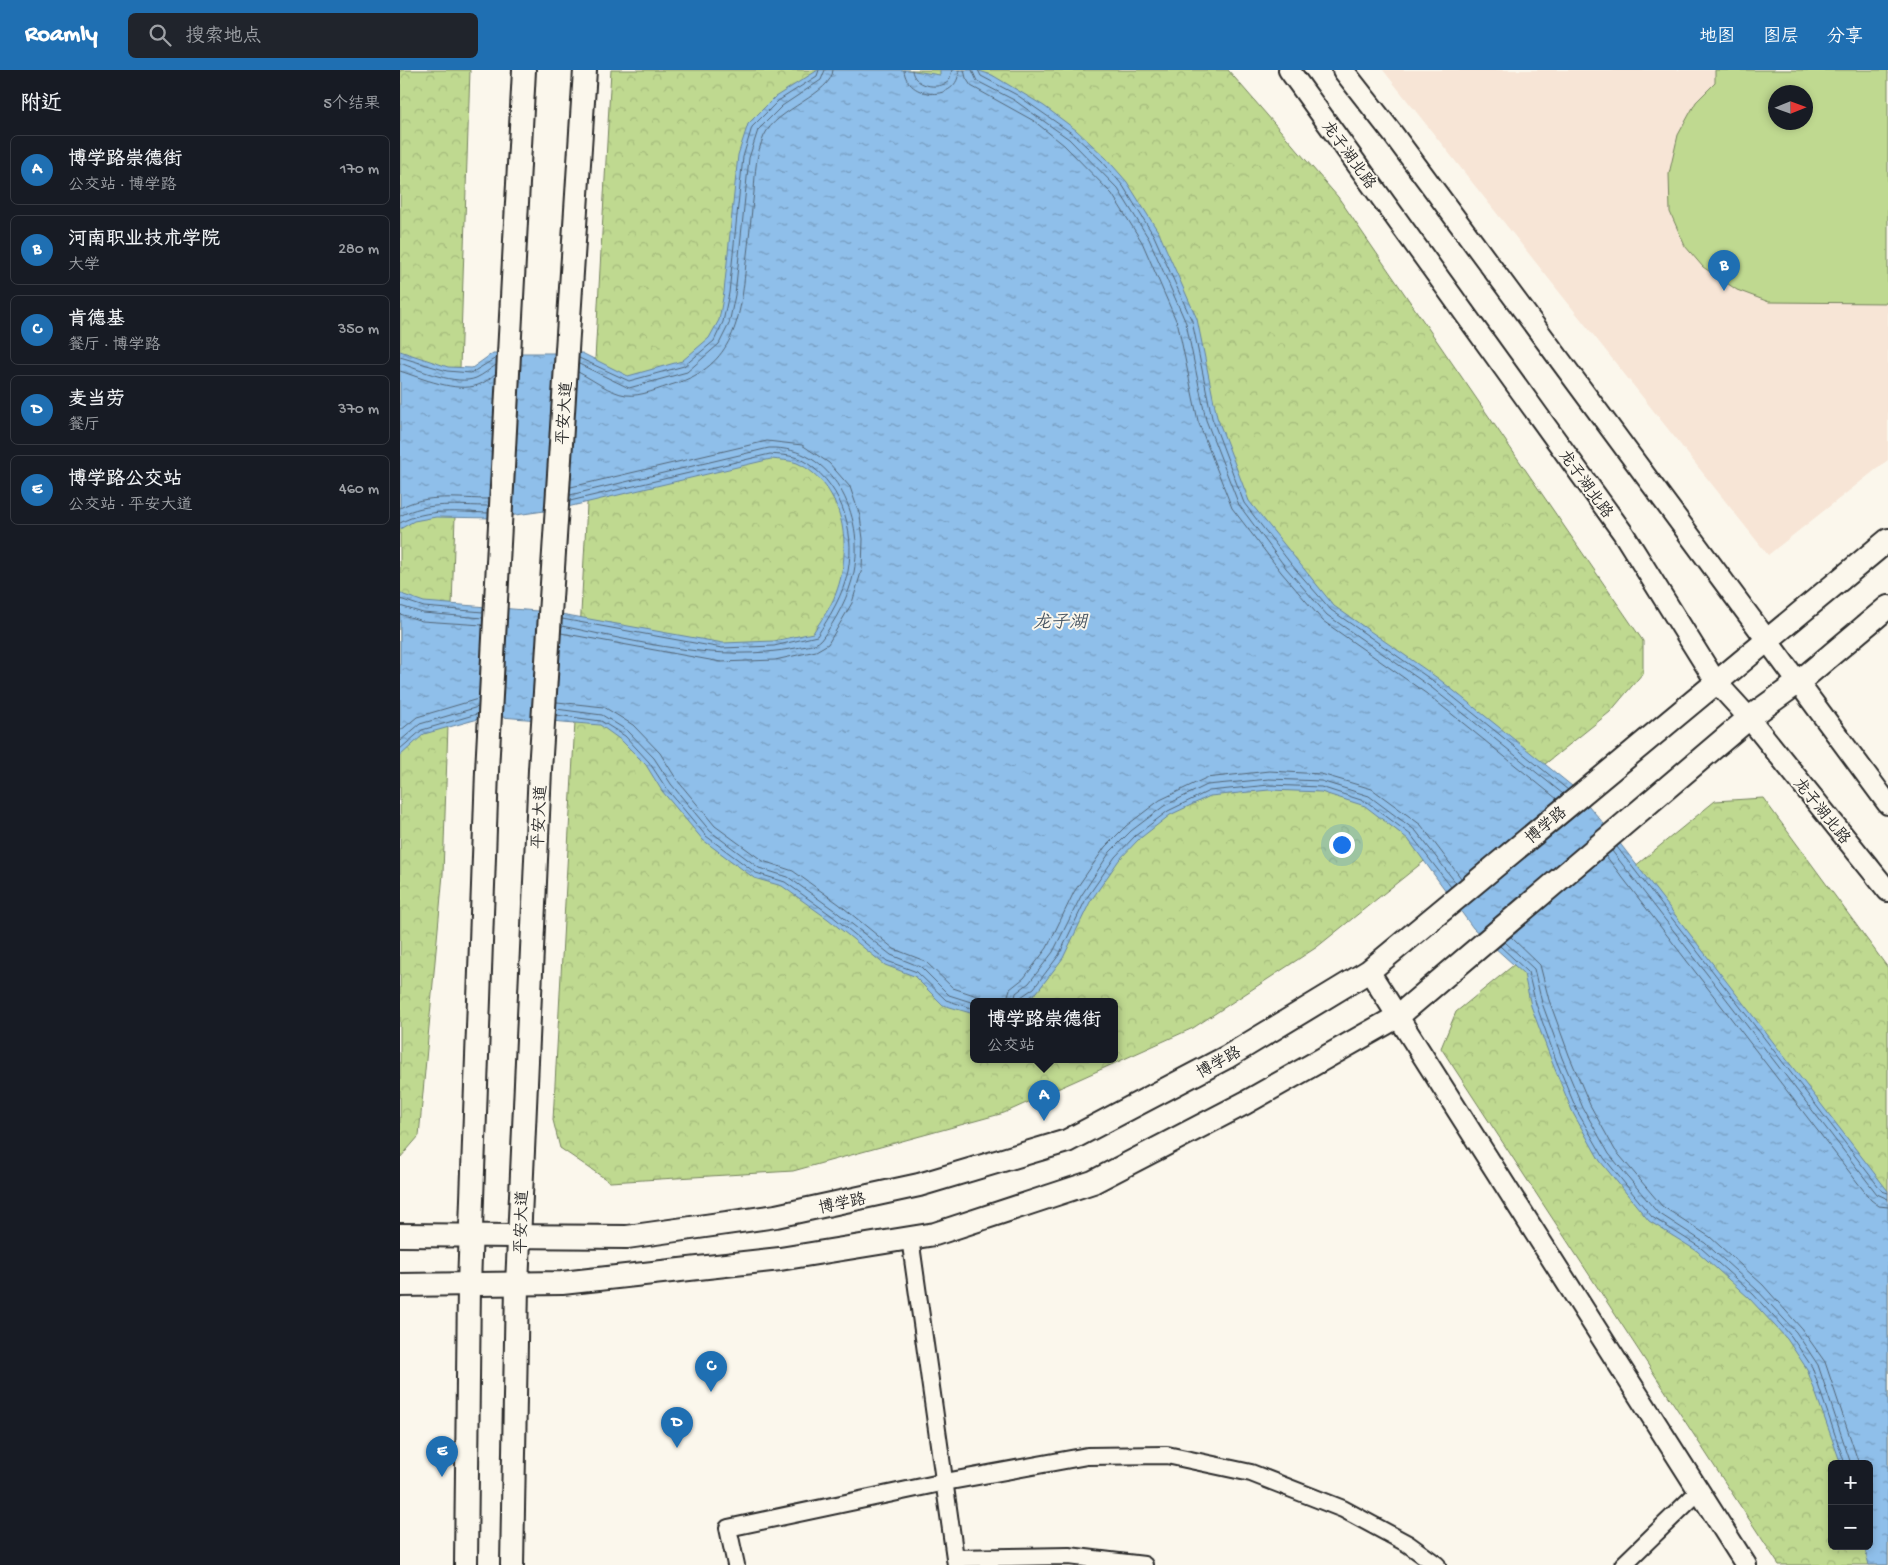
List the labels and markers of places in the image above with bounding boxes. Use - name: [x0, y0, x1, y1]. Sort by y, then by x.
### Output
- pin: B: [1708, 250, 1740, 291]
- pin: A: [1028, 1080, 1060, 1121]
- pin: C: [695, 1351, 727, 1392]
- pin: D: [661, 1407, 693, 1448]
- pin: E: [426, 1436, 458, 1477]

